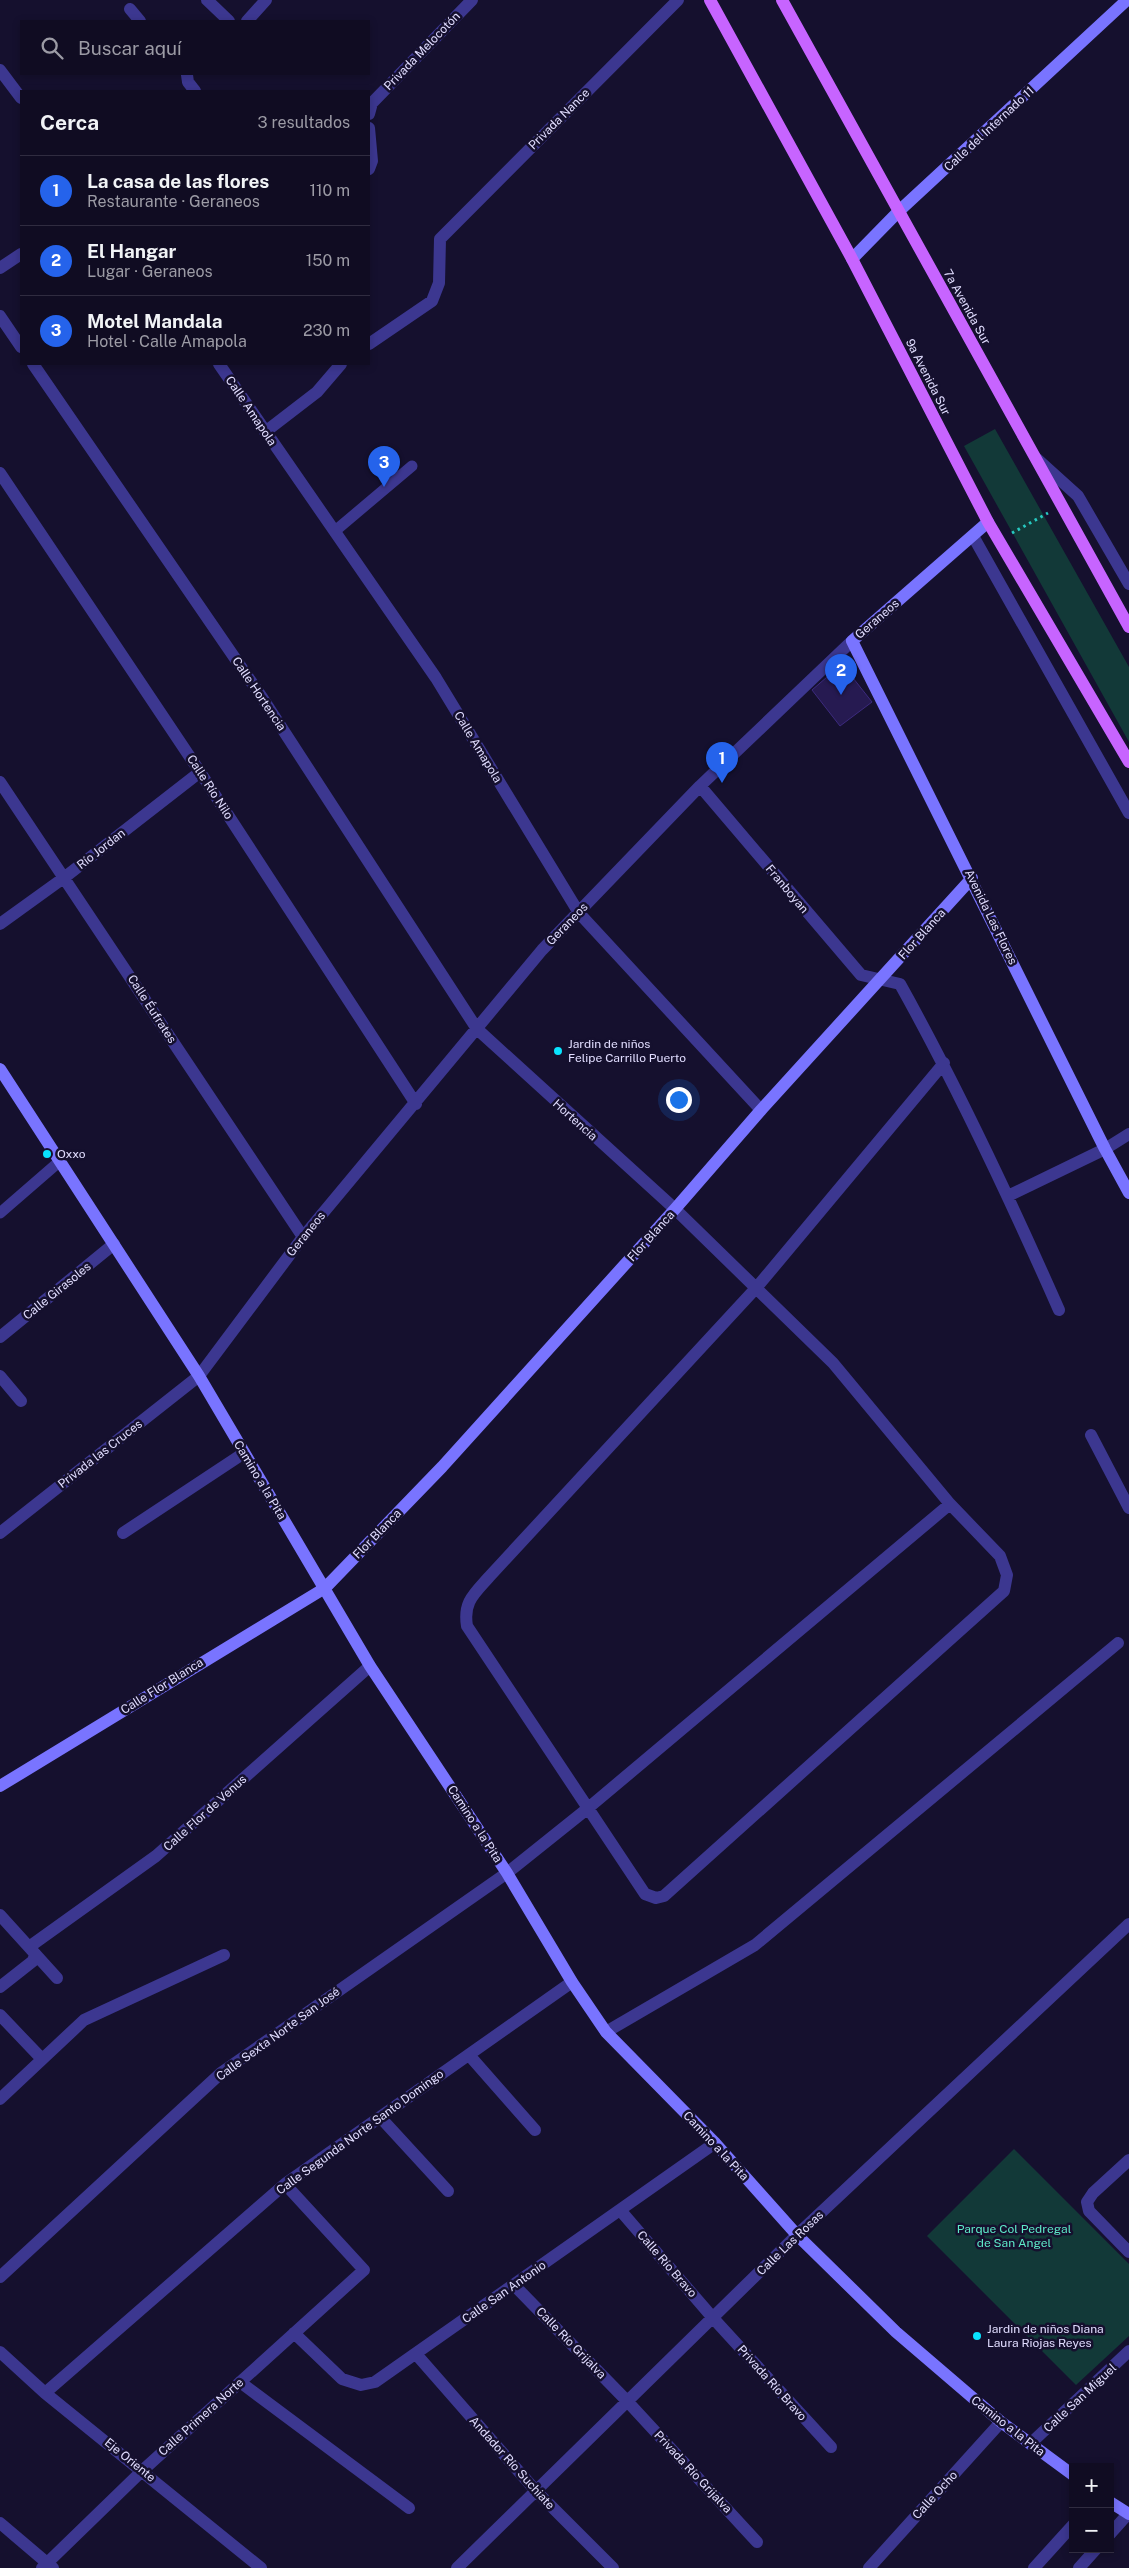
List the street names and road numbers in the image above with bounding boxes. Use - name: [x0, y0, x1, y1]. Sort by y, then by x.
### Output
- street label: Privada Melocotón: [381, 9, 463, 93]
- street label: Calle del Internado 11: [941, 84, 1037, 174]
- street label: Privada Nance: [526, 85, 593, 152]
- street label: 7a Avenida Sur: [941, 267, 994, 347]
- street label: 9a Avenida Sur: [903, 336, 953, 418]
- street label: Calle Amapola: [223, 374, 279, 448]
- street label: Geraneos: [852, 596, 902, 642]
- street label: Calle Hortencia: [229, 654, 289, 734]
- street label: Calle Amapola: [451, 709, 505, 785]
- street label: Calle Río Nilo: [184, 752, 236, 822]
- street label: Río Jordan: [74, 826, 128, 872]
- street label: Franboyan: [763, 862, 811, 916]
- street label: Avenida Las Flores: [962, 867, 1020, 967]
- street label: Geraneos: [543, 900, 591, 948]
- street label: Flor Blanca: [896, 906, 948, 962]
- street label: Calle Éufrates: [125, 972, 179, 1046]
- street label: Hortencia: [550, 1096, 600, 1144]
- street label: Flor Blanca: [625, 1208, 677, 1264]
- street label: Geraneos: [284, 1209, 328, 1259]
- street label: Calle Girasoles: [20, 1259, 94, 1323]
- street label: Privada las Cruces: [55, 1417, 145, 1491]
- street label: Camino a la Pita: [231, 1438, 289, 1522]
- street label: Flor Blanca: [350, 1506, 404, 1562]
- street label: Calle Flor Blanca: [118, 1655, 206, 1717]
- street label: Calle Flor de Venus: [161, 1772, 249, 1854]
- street label: Camino a la Pita: [445, 1783, 505, 1865]
- street label: Calle Sexta Norte San José: [213, 1984, 343, 2084]
- street label: Calle Segunda Norte Santo Domingo: [274, 2066, 447, 2197]
- street label: Camino a la Pita: [680, 2109, 752, 2183]
- street label: Calle Las Rosas: [754, 2208, 826, 2278]
- street label: Calle Río Bravo: [634, 2228, 700, 2300]
- street label: Calle San Antonio: [459, 2258, 549, 2326]
- street label: Calle Río Grijalva: [533, 2304, 609, 2382]
- street label: Privada Río Bravo: [734, 2342, 810, 2424]
- street label: Calle San Miguel: [1041, 2361, 1119, 2435]
- street label: Calle Primera Norte: [156, 2375, 246, 2459]
- street label: Camino a la Pita: [968, 2393, 1048, 2459]
- street label: Andador Río Suchiate: [467, 2414, 558, 2513]
- street label: Privada Río Grijalva: [651, 2428, 735, 2516]
- street label: Eje Oriente: [102, 2435, 158, 2485]
- street label: Calle Ocho: [910, 2468, 960, 2522]

